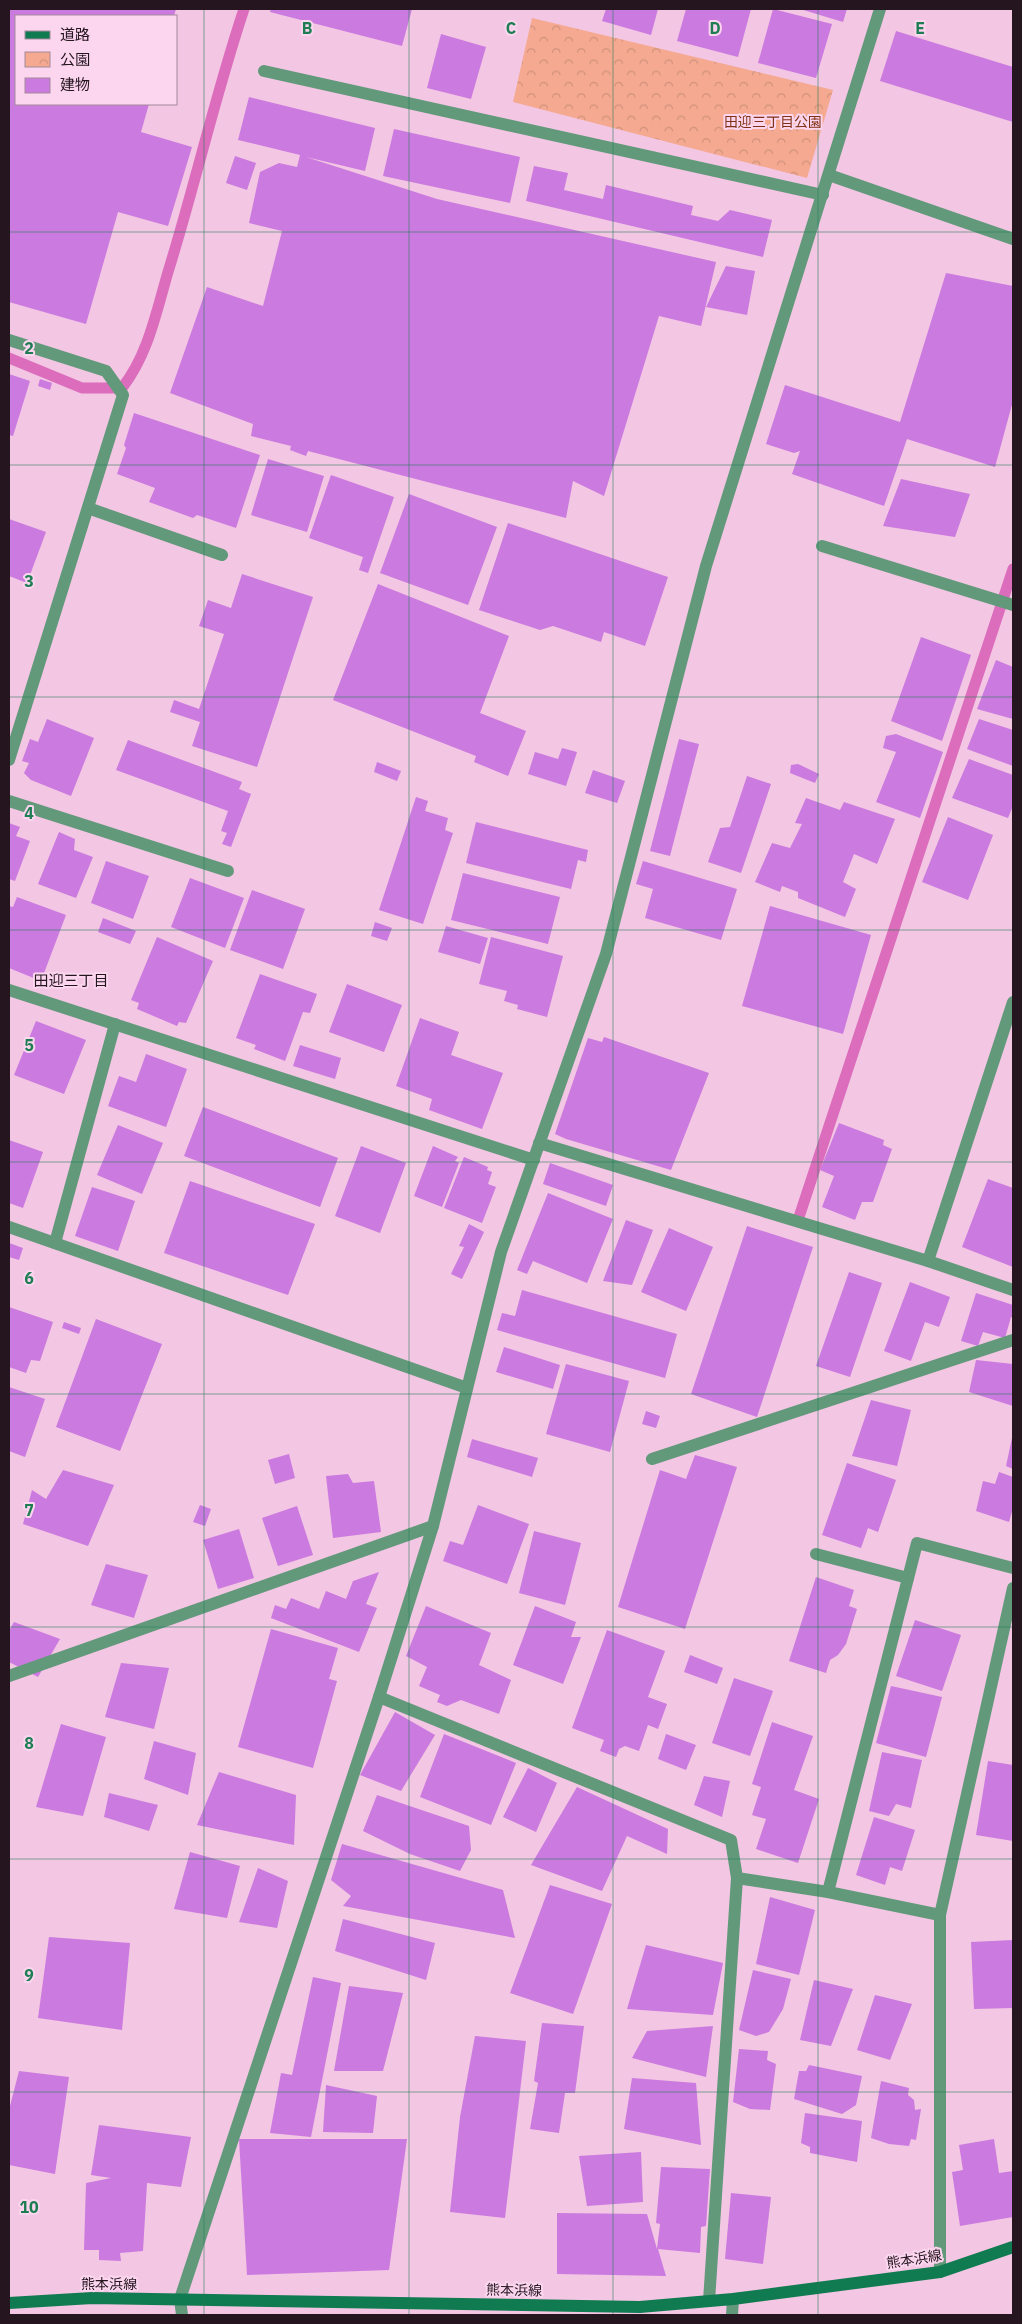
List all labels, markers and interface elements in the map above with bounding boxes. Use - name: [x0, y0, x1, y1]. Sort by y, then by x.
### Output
- legend: [15, 15, 178, 105]
- text: B: [302, 18, 313, 38]
- text: C: [506, 18, 516, 38]
- text: D: [709, 18, 721, 38]
- text: E: [915, 18, 925, 38]
- text: 道路: [60, 25, 90, 44]
- text: 公園: [60, 50, 90, 69]
- text: 建物: [60, 75, 90, 94]
- park label: 田迎三丁目公園: [724, 113, 822, 131]
- text: 2: [24, 338, 34, 358]
- text: 3: [24, 571, 34, 591]
- text: 4: [24, 803, 34, 823]
- district label: 田迎三丁目: [33, 971, 109, 990]
- text: 5: [24, 1035, 34, 1055]
- text: 6: [24, 1268, 34, 1288]
- text: 7: [24, 1500, 34, 1520]
- text: 8: [24, 1733, 34, 1753]
- text: 9: [24, 1965, 34, 1985]
- text: 10: [19, 2197, 39, 2217]
- street label: 熊本浜線: [885, 2246, 943, 2272]
- street label: 熊本浜線: [81, 2275, 137, 2293]
- street label: 熊本浜線: [486, 2281, 542, 2299]

